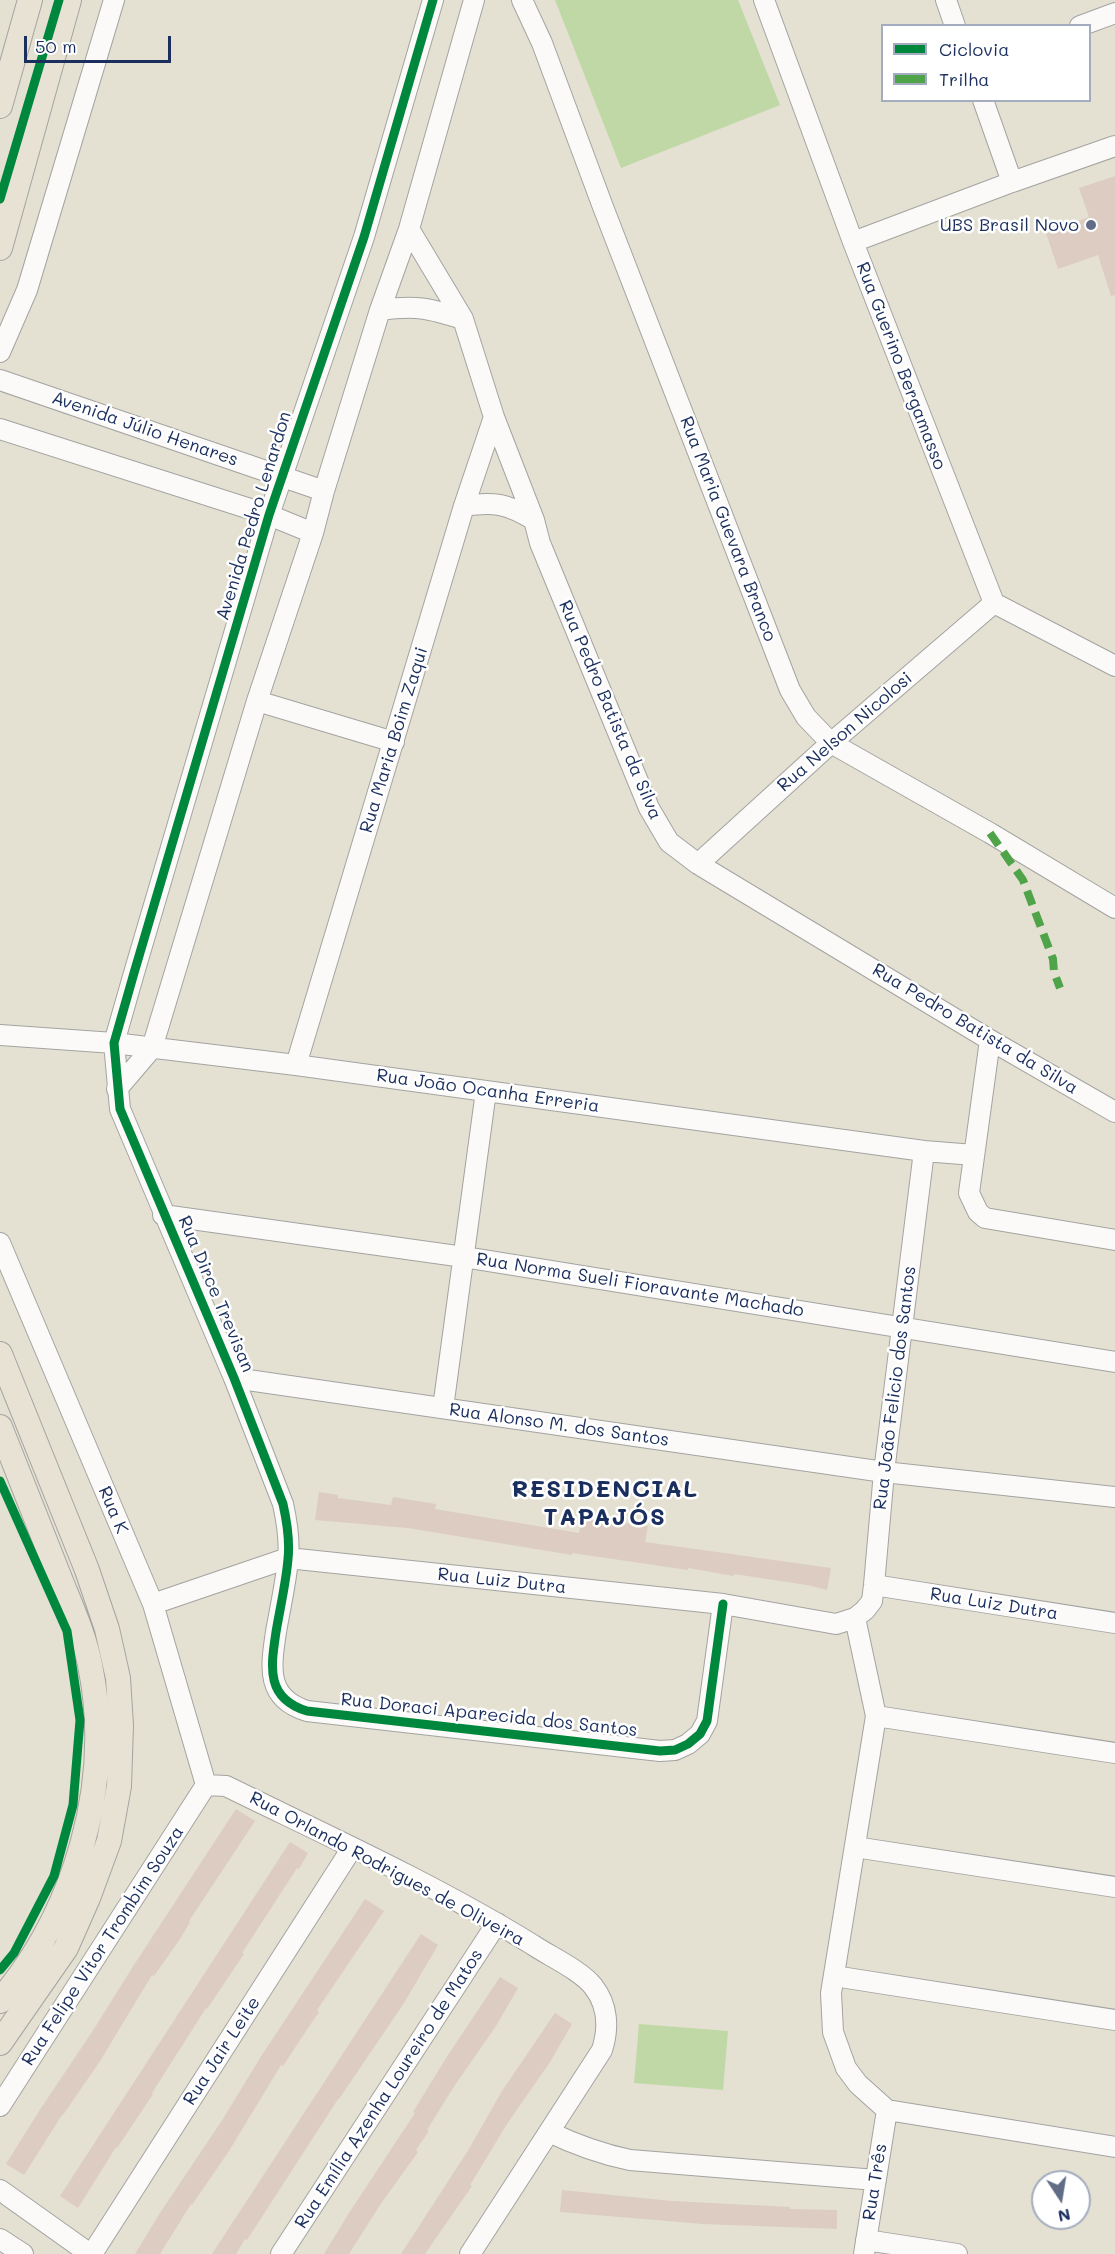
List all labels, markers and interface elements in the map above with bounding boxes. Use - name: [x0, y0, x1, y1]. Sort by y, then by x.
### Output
- scale bar: [27, 24, 174, 62]
- legend: [881, 24, 1091, 102]
- text: 50 m: [35, 34, 77, 58]
- text: Ciclovia: [939, 37, 1009, 61]
- text: Trilha: [939, 67, 989, 91]
- place label: UBS Brasil Novo: [940, 214, 1079, 236]
- marker: UBS Brasil Novo: [1084, 218, 1098, 232]
- street label: Rua Guerino Bergamasso: [851, 259, 951, 473]
- street label: Avenida Júlio Henares: [49, 387, 241, 471]
- street label: Avenida Pedro Lenardon: [212, 409, 296, 623]
- street label: Rua Maria Guevara Branco: [675, 413, 781, 645]
- street label: Rua Pedro Batista da Silva: [554, 597, 666, 823]
- street label: Rua Maria Boim Zaqui: [355, 645, 433, 835]
- street label: Rua Nelson Nicolosi: [773, 667, 917, 797]
- street label: Rua Pedro Batista da Silva: [868, 959, 1082, 1099]
- street label: Rua João Ocanha Erreria: [375, 1065, 601, 1117]
- street label: Rua Dirce Trevisan: [173, 1212, 259, 1376]
- street label: Rua Norma Sueli Fioravante Machado: [475, 1248, 805, 1322]
- street label: Rua João Felicio dos Santos: [869, 1265, 921, 1511]
- street label: Rua Alonso M. dos Santos: [448, 1399, 670, 1451]
- district label: RESIDENCIAL TAPAJÓS: [511, 1476, 699, 1532]
- street label: Rua K: [93, 1483, 133, 1537]
- street label: Rua Luiz Dutra: [437, 1563, 567, 1599]
- street label: Rua Luiz Dutra: [928, 1583, 1060, 1625]
- street label: Rua Doraci Aparecida dos Santos: [340, 1689, 638, 1741]
- street label: Rua Orlando Rodrigues de Oliveira: [246, 1787, 528, 1951]
- street label: Rua Felipe Vitor Trombim Souza: [17, 1822, 189, 2070]
- street label: Rua Emília Azenha Loureiro de Matos: [290, 1945, 488, 2233]
- street label: Rua Jair Leite: [179, 1993, 265, 2109]
- street label: Rua Três: [858, 2142, 892, 2222]
- north arrow: [1031, 2170, 1091, 2230]
- text: N: [1056, 2205, 1073, 2228]

